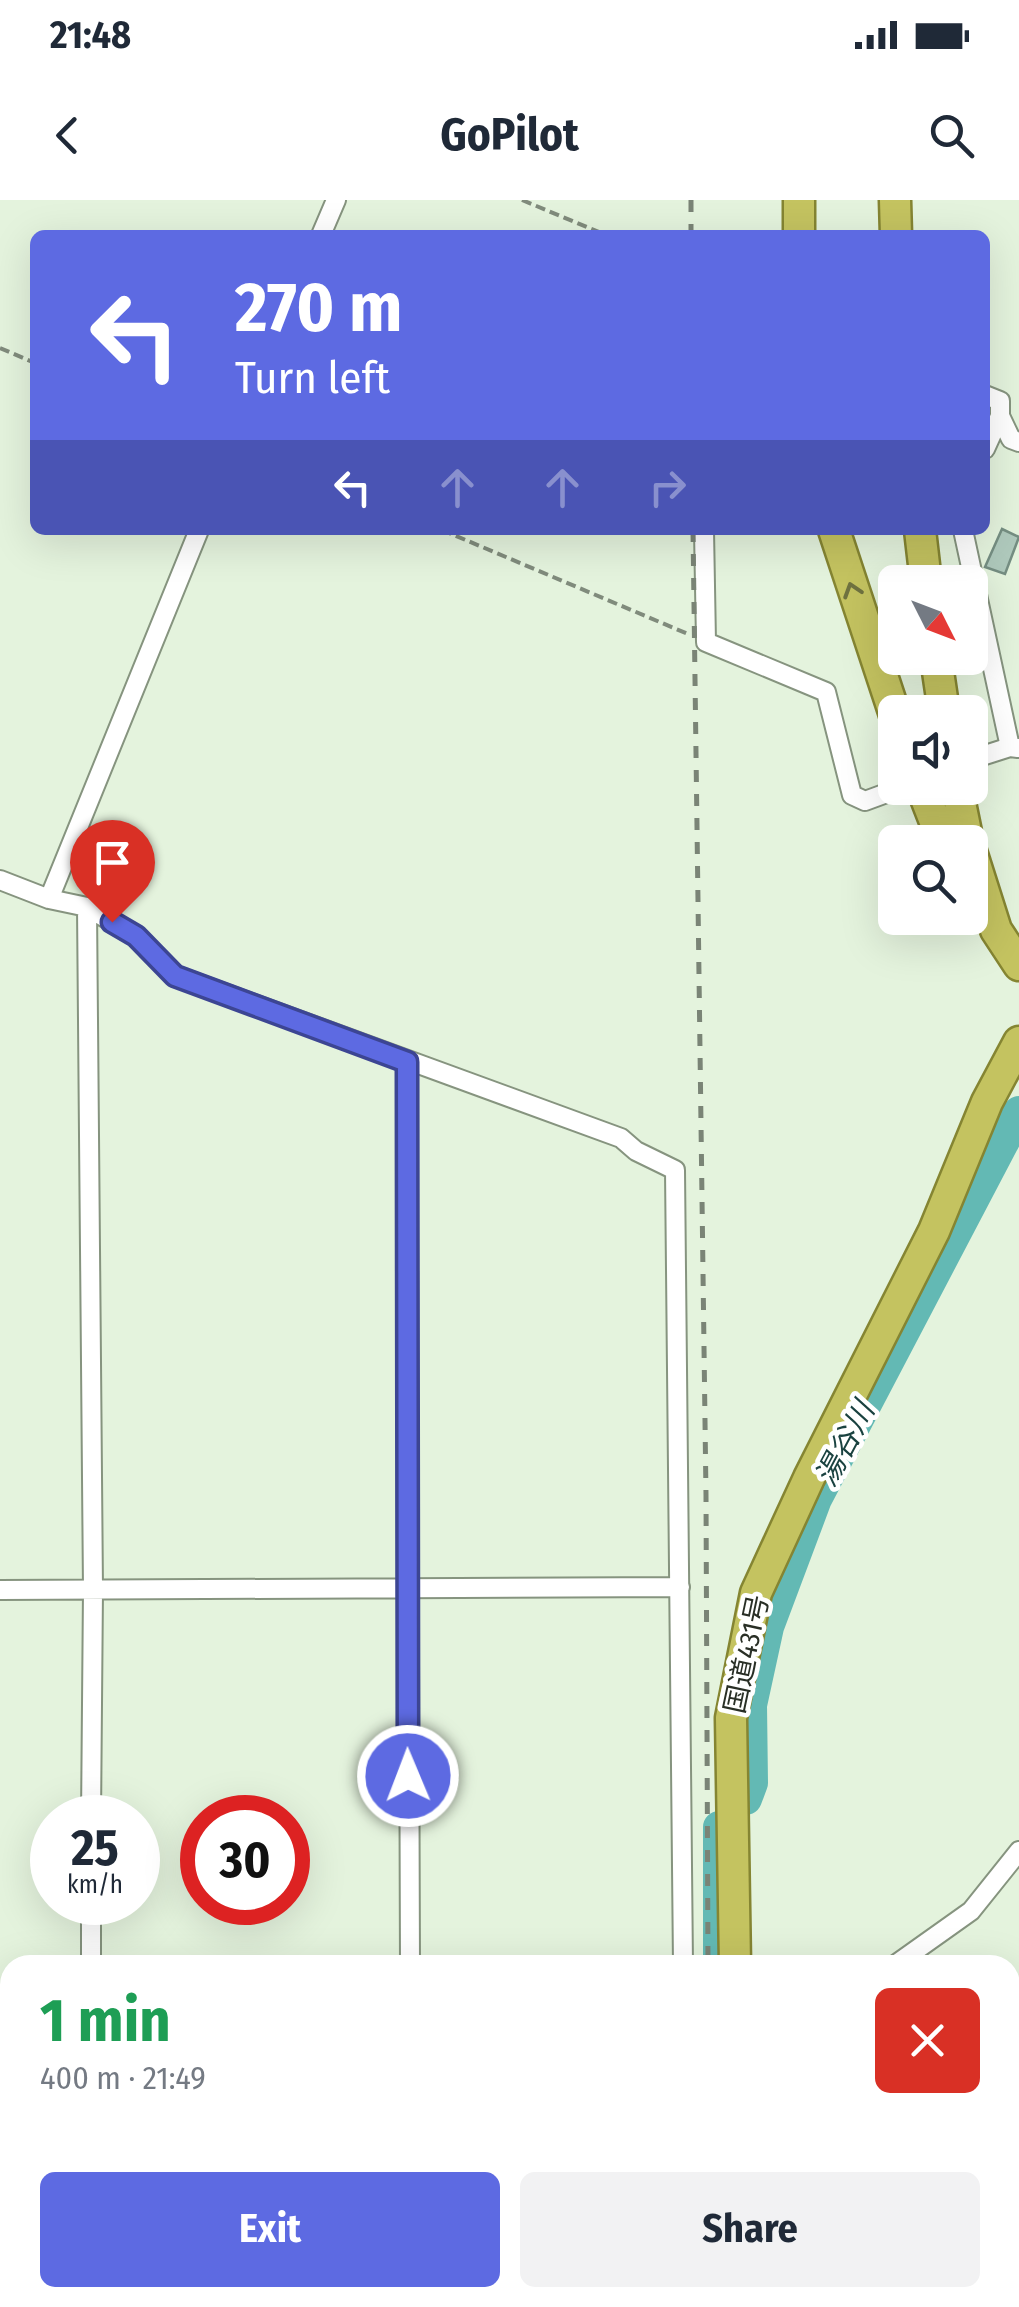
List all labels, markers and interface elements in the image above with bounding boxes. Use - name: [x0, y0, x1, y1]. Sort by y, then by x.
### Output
- text: 21:48: [50, 12, 131, 58]
- icon: back: [40, 108, 95, 163]
- text: GoPilot: [440, 108, 579, 162]
- icon: search: [924, 108, 979, 163]
- text: 270 m: [235, 266, 402, 350]
- icon: left: [70, 270, 200, 400]
- text: Turn left: [235, 351, 390, 405]
- icon: left: [325, 460, 380, 515]
- icon: ahead: [430, 460, 485, 515]
- icon: ahead: [535, 460, 590, 515]
- icon: right: [640, 460, 695, 515]
- north arrow: [878, 565, 988, 675]
- map controls: [878, 565, 988, 935]
- one-way arrow: [843, 582, 863, 599]
- button: sound: [878, 695, 988, 805]
- pin: [70, 820, 155, 923]
- button: search: [878, 825, 988, 935]
- icon: arrive: [85, 835, 140, 890]
- water label: 湯谷川: [808, 1393, 883, 1492]
- street label: 国道431号: [718, 1592, 775, 1716]
- position arrow: [356, 1724, 460, 1828]
- speed limit sign: 30: [180, 1795, 310, 1925]
- text: 25: [71, 1818, 119, 1878]
- text: km/h: [67, 1870, 123, 1900]
- text: 1 min: [40, 1985, 171, 2057]
- button: close: [875, 1988, 980, 2093]
- text: 400 m · 21:49: [40, 2059, 206, 2097]
- button: Exit: [40, 2172, 500, 2287]
- button: Share: [520, 2172, 980, 2287]

